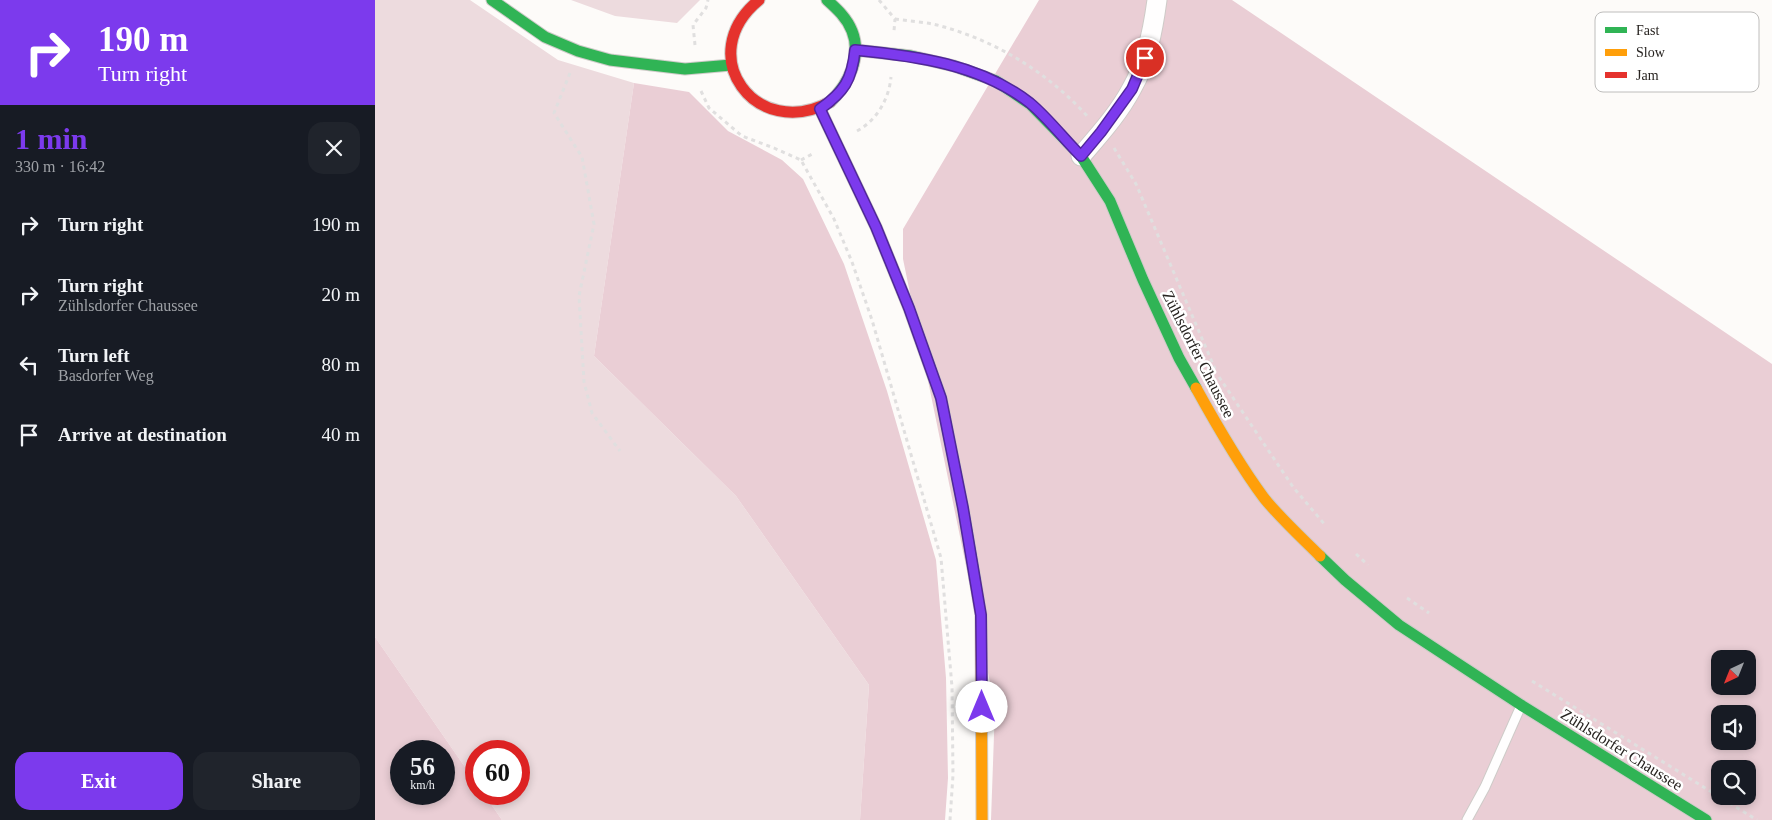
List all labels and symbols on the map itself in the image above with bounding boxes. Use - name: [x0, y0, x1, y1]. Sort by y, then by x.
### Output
- legend: [1595, 12, 1759, 92]
- text: Fast: [1636, 23, 1659, 38]
- pin: [1124, 37, 1166, 79]
- text: Slow: [1636, 45, 1666, 60]
- text: Jam: [1636, 68, 1659, 83]
- street label: Zühlsdorfer Chaussee: [1159, 288, 1238, 420]
- north arrow: [1711, 650, 1756, 695]
- position arrow: [955, 680, 1007, 732]
- street label: Zühlsdorfer Chaussee: [1558, 705, 1686, 794]
- speed limit sign: 60: [465, 740, 530, 805]

